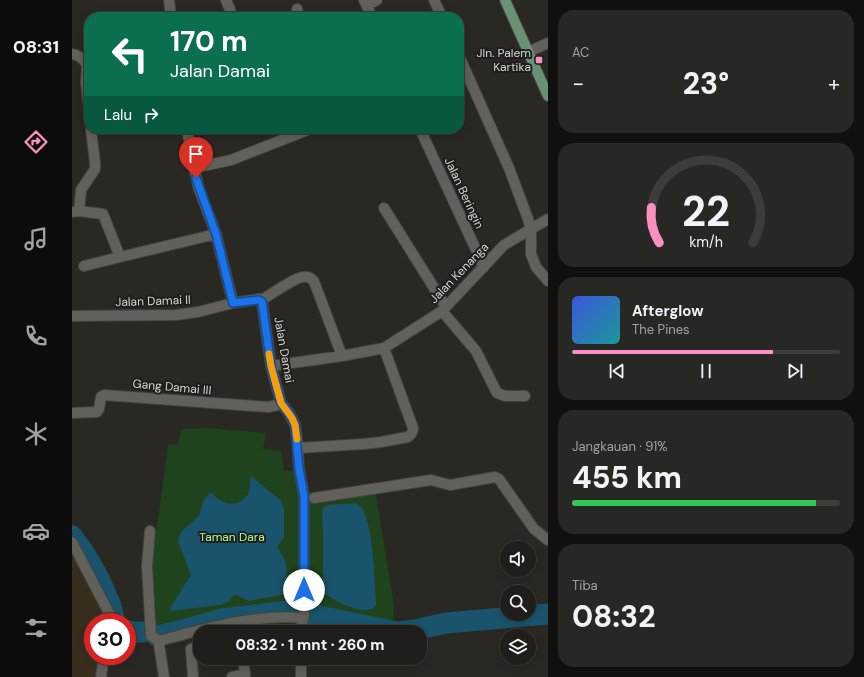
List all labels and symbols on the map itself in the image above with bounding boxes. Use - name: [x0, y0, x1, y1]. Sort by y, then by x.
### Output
- place label: Jln. Palem Kartika: [476, 45, 531, 75]
- marker: Jln. Palem Kartika: [534, 55, 544, 65]
- pin: [179, 137, 213, 178]
- street label: Jalan Beringin: [441, 155, 487, 231]
- street label: Jalan Kenanga: [426, 239, 492, 307]
- street label: Jalan Damai II: [115, 292, 191, 310]
- street label: Jalan Damai: [270, 316, 298, 384]
- street label: Gang Damai III: [132, 376, 212, 398]
- park label: Taman Dara: [199, 529, 265, 545]
- position arrow: [283, 569, 325, 611]
- speed limit sign: 30: [84, 613, 136, 665]

